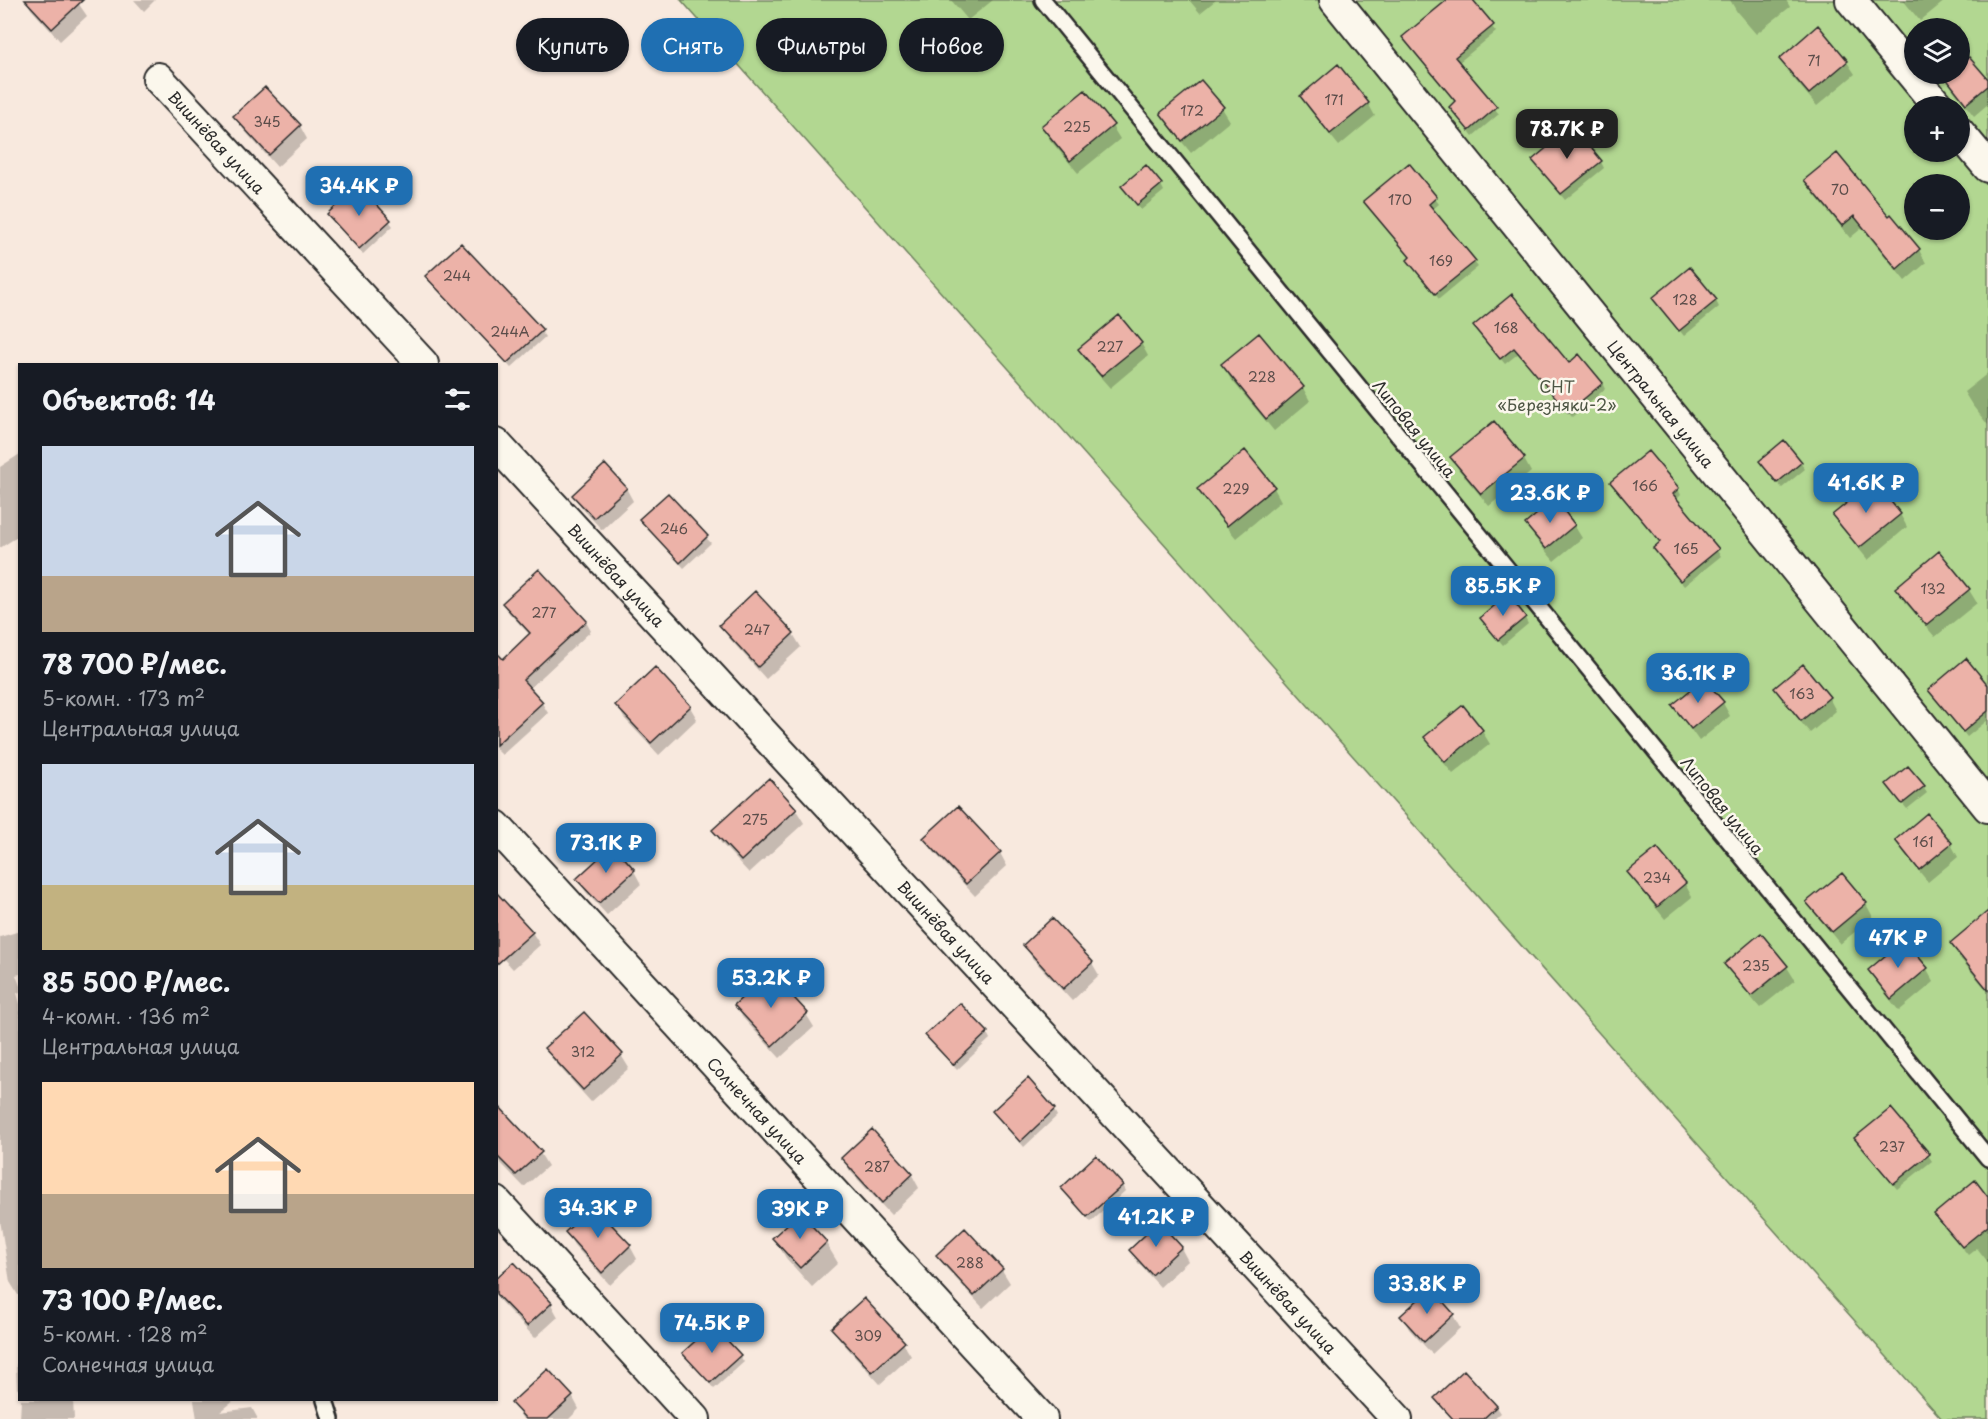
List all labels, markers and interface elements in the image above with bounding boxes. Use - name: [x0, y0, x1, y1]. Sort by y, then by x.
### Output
- chip: Купить: [516, 18, 629, 72]
- chip: Снять: [641, 18, 744, 72]
- chip: Фильтры: [756, 18, 887, 72]
- chip: Новое: [899, 18, 1004, 72]
- map controls: [1904, 18, 1970, 240]
- button: layers: [1904, 18, 1970, 84]
- house number: 71: [1807, 50, 1821, 71]
- street label: Вишнёвая улица: [163, 85, 271, 199]
- house number: 171: [1324, 89, 1344, 110]
- button: +: [1904, 96, 1970, 162]
- house number: 172: [1180, 100, 1204, 121]
- pin: 78.7K ₽: [1512, 109, 1622, 160]
- house number: 345: [253, 111, 281, 132]
- text: 78.7K ₽: [1530, 113, 1604, 143]
- house number: 225: [1063, 116, 1091, 137]
- pin: 34.4K ₽: [304, 166, 414, 217]
- text: 34.4K ₽: [320, 170, 399, 200]
- button: −: [1904, 174, 1970, 240]
- house number: 70: [1831, 179, 1849, 200]
- house number: 170: [1388, 189, 1412, 210]
- house number: 169: [1429, 250, 1453, 271]
- house number: 244: [443, 265, 471, 286]
- house number: 128: [1673, 289, 1697, 310]
- house number: 168: [1494, 317, 1518, 338]
- house number: 244А: [491, 321, 530, 342]
- street label: Центральная улица: [1602, 335, 1720, 472]
- house number: 227: [1097, 336, 1123, 357]
- house number: 228: [1248, 366, 1276, 387]
- street label: Липовая улица: [1368, 374, 1462, 482]
- park label: СНТ «Березняки-2»: [1497, 374, 1617, 416]
- text: Объектов: 14: [42, 380, 216, 419]
- icon: filters: [441, 383, 474, 416]
- pin: 41.6K ₽: [1811, 463, 1921, 514]
- text: 41.6K ₽: [1827, 467, 1905, 497]
- pin: 23.6K ₽: [1495, 473, 1605, 524]
- house number: 166: [1632, 475, 1658, 496]
- text: 23.6K ₽: [1510, 477, 1590, 507]
- house number: 229: [1223, 478, 1249, 499]
- icon: home: [204, 485, 312, 593]
- street label: Вишнёвая улица: [563, 518, 671, 632]
- house number: 246: [660, 518, 688, 539]
- house number: 165: [1674, 538, 1698, 559]
- pin: 85.5K ₽: [1448, 566, 1558, 617]
- text: 85.5K ₽: [1465, 570, 1541, 600]
- house number: 132: [1920, 578, 1946, 599]
- house number: 277: [532, 602, 557, 623]
- house number: 247: [744, 619, 771, 640]
- text: 78 700 ₽/мес.: [42, 644, 227, 683]
- pin: 36.1K ₽: [1643, 653, 1753, 704]
- text: 36.1K ₽: [1660, 657, 1736, 687]
- text: 5-комн. · 173 m²: [42, 683, 205, 713]
- house number: 163: [1789, 683, 1815, 704]
- text: Центральная улица: [42, 713, 239, 743]
- street label: Липовая улица: [1676, 751, 1770, 859]
- icon: home: [204, 803, 312, 911]
- house number: 275: [742, 809, 768, 830]
- pin: 73.1K ₽: [551, 823, 661, 874]
- text: 73.1K ₽: [570, 827, 642, 857]
- house number: 161: [1913, 831, 1933, 852]
- house number: 234: [1643, 867, 1671, 888]
- street label: Вишнёвая улица: [893, 875, 1001, 989]
- pin: 47K ₽: [1856, 918, 1940, 969]
- text: 47K ₽: [1869, 922, 1927, 952]
- house number: 235: [1742, 955, 1770, 976]
- pin: 53.2K ₽: [716, 958, 826, 1009]
- text: 85 500 ₽/мес.: [42, 962, 230, 1001]
- text: 53.2K ₽: [731, 962, 811, 992]
- text: 4-комн. · 136 m²: [42, 1001, 210, 1031]
- text: Центральная улица: [42, 1031, 239, 1061]
- house number: 312: [571, 1041, 595, 1062]
- street label: Солнечная улица: [702, 1051, 813, 1169]
- icon: home: [204, 1121, 312, 1229]
- house number: 237: [1879, 1136, 1906, 1157]
- house number: 287: [864, 1156, 890, 1177]
- pin: 34.3K ₽: [543, 1188, 653, 1239]
- pin: 39K ₽: [758, 1189, 842, 1240]
- text: 34.3K ₽: [559, 1192, 637, 1222]
- text: 39K ₽: [771, 1193, 829, 1223]
- pin: 41.2K ₽: [1101, 1197, 1211, 1248]
- text: 41.2K ₽: [1117, 1201, 1195, 1231]
- street label: Вишнёвая улица: [1235, 1245, 1343, 1359]
- house number: 288: [956, 1252, 984, 1273]
- pin: 33.8K ₽: [1372, 1264, 1482, 1315]
- text: 33.8K ₽: [1388, 1268, 1466, 1298]
- text: 73 100 ₽/мес.: [42, 1280, 223, 1319]
- pin: 74.5K ₽: [657, 1303, 767, 1354]
- text: 74.5K ₽: [674, 1307, 750, 1337]
- text: 5-комн. · 128 m²: [42, 1319, 208, 1349]
- house number: 309: [854, 1325, 882, 1346]
- text: Солнечная улица: [42, 1349, 214, 1379]

